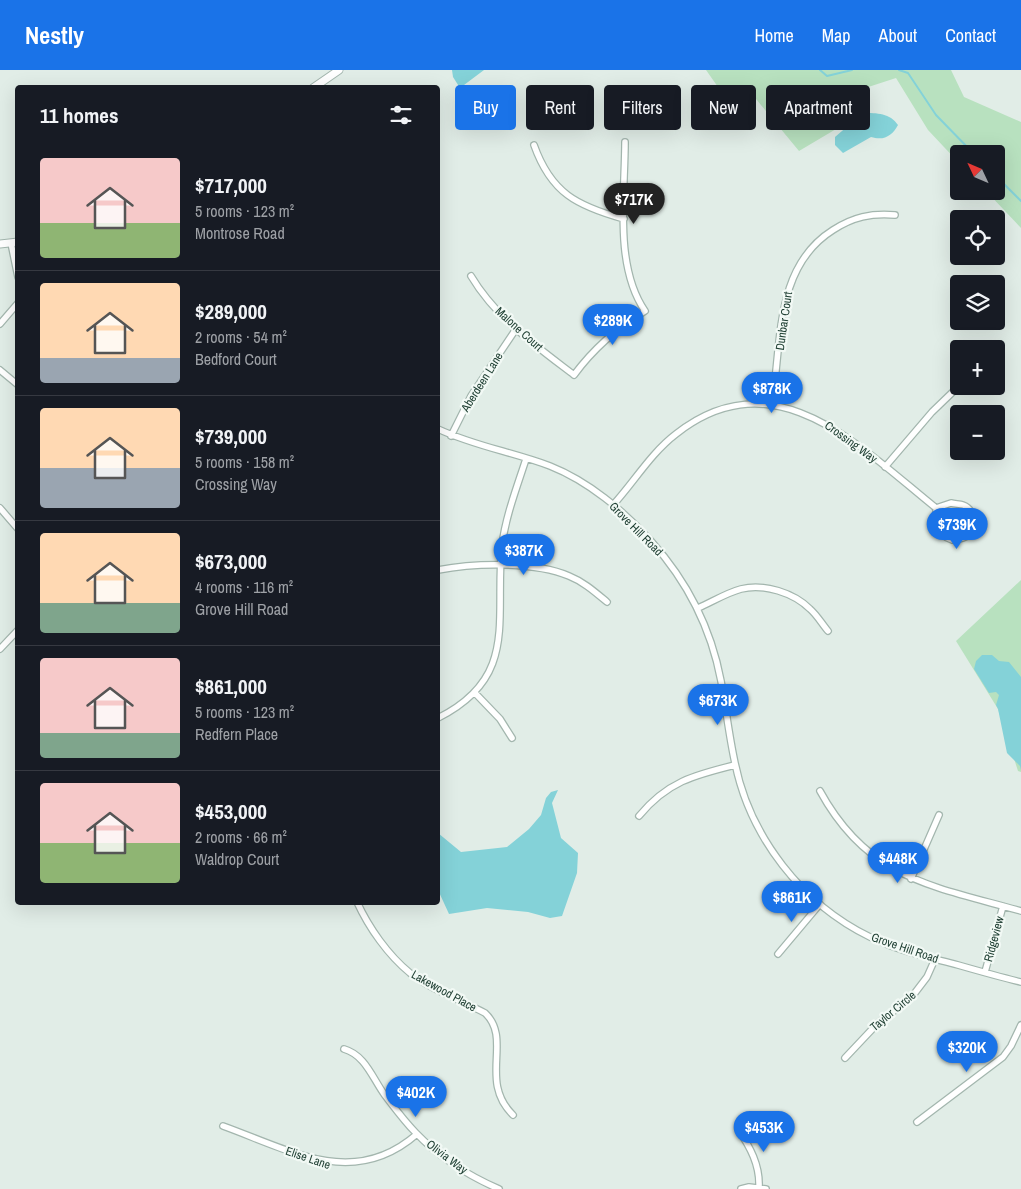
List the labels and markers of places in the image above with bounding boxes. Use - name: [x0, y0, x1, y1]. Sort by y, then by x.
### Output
- pin: $717K: [599, 182, 669, 225]
- pin: $289K: [578, 304, 648, 346]
- pin: $878K: [737, 372, 807, 414]
- pin: $739K: [922, 508, 992, 550]
- pin: $387K: [489, 534, 559, 576]
- pin: $673K: [683, 684, 753, 726]
- pin: $448K: [863, 842, 933, 884]
- pin: $861K: [757, 880, 827, 923]
- pin: $320K: [932, 1030, 1002, 1073]
- pin: $402K: [381, 1076, 451, 1118]
- pin: $453K: [729, 1110, 799, 1153]

